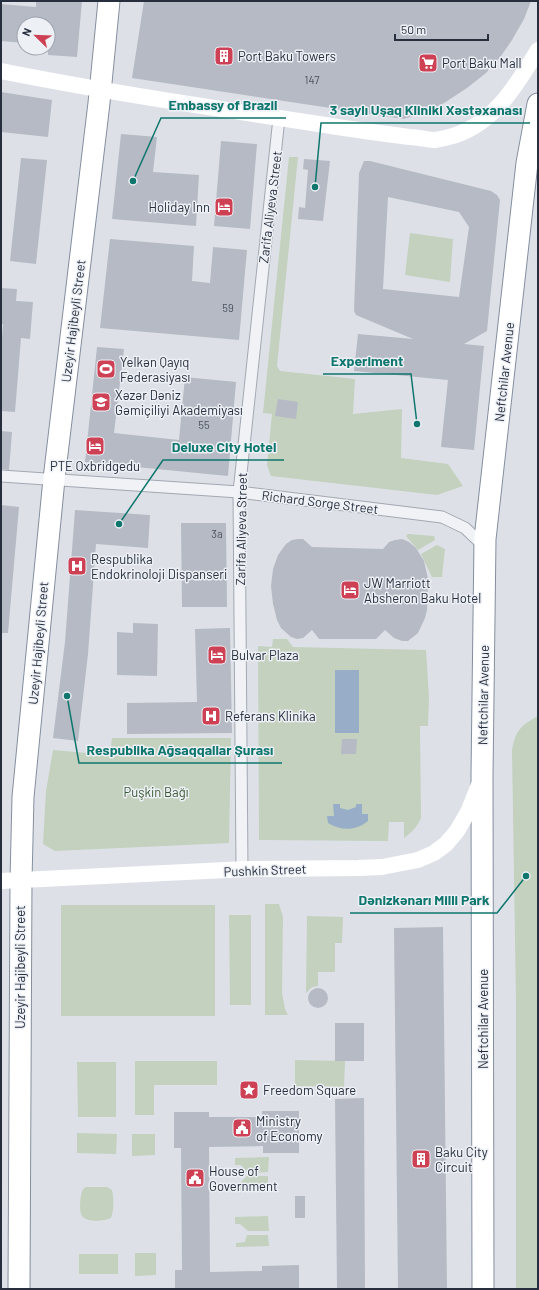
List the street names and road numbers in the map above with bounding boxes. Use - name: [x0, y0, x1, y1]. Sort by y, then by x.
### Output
- street label: Zarifa Aliyeva Street: [255, 150, 285, 264]
- street label: Uzeyir Hajibeyli Street: [58, 259, 88, 383]
- street label: Neftchilar Avenue: [491, 321, 517, 423]
- street label: Zarifa Aliyeva Street: [232, 472, 250, 586]
- street label: Richard Sorge Street: [261, 487, 379, 517]
- street label: Uzeyir Hajibeyli Street: [25, 581, 51, 705]
- street label: Neftchilar Avenue: [474, 645, 492, 745]
- street label: Pushkin Street: [223, 861, 307, 879]
- street label: Uzeyir Hajibeyli Street: [12, 905, 28, 1029]
- street label: Neftchilar Avenue: [475, 969, 491, 1069]

